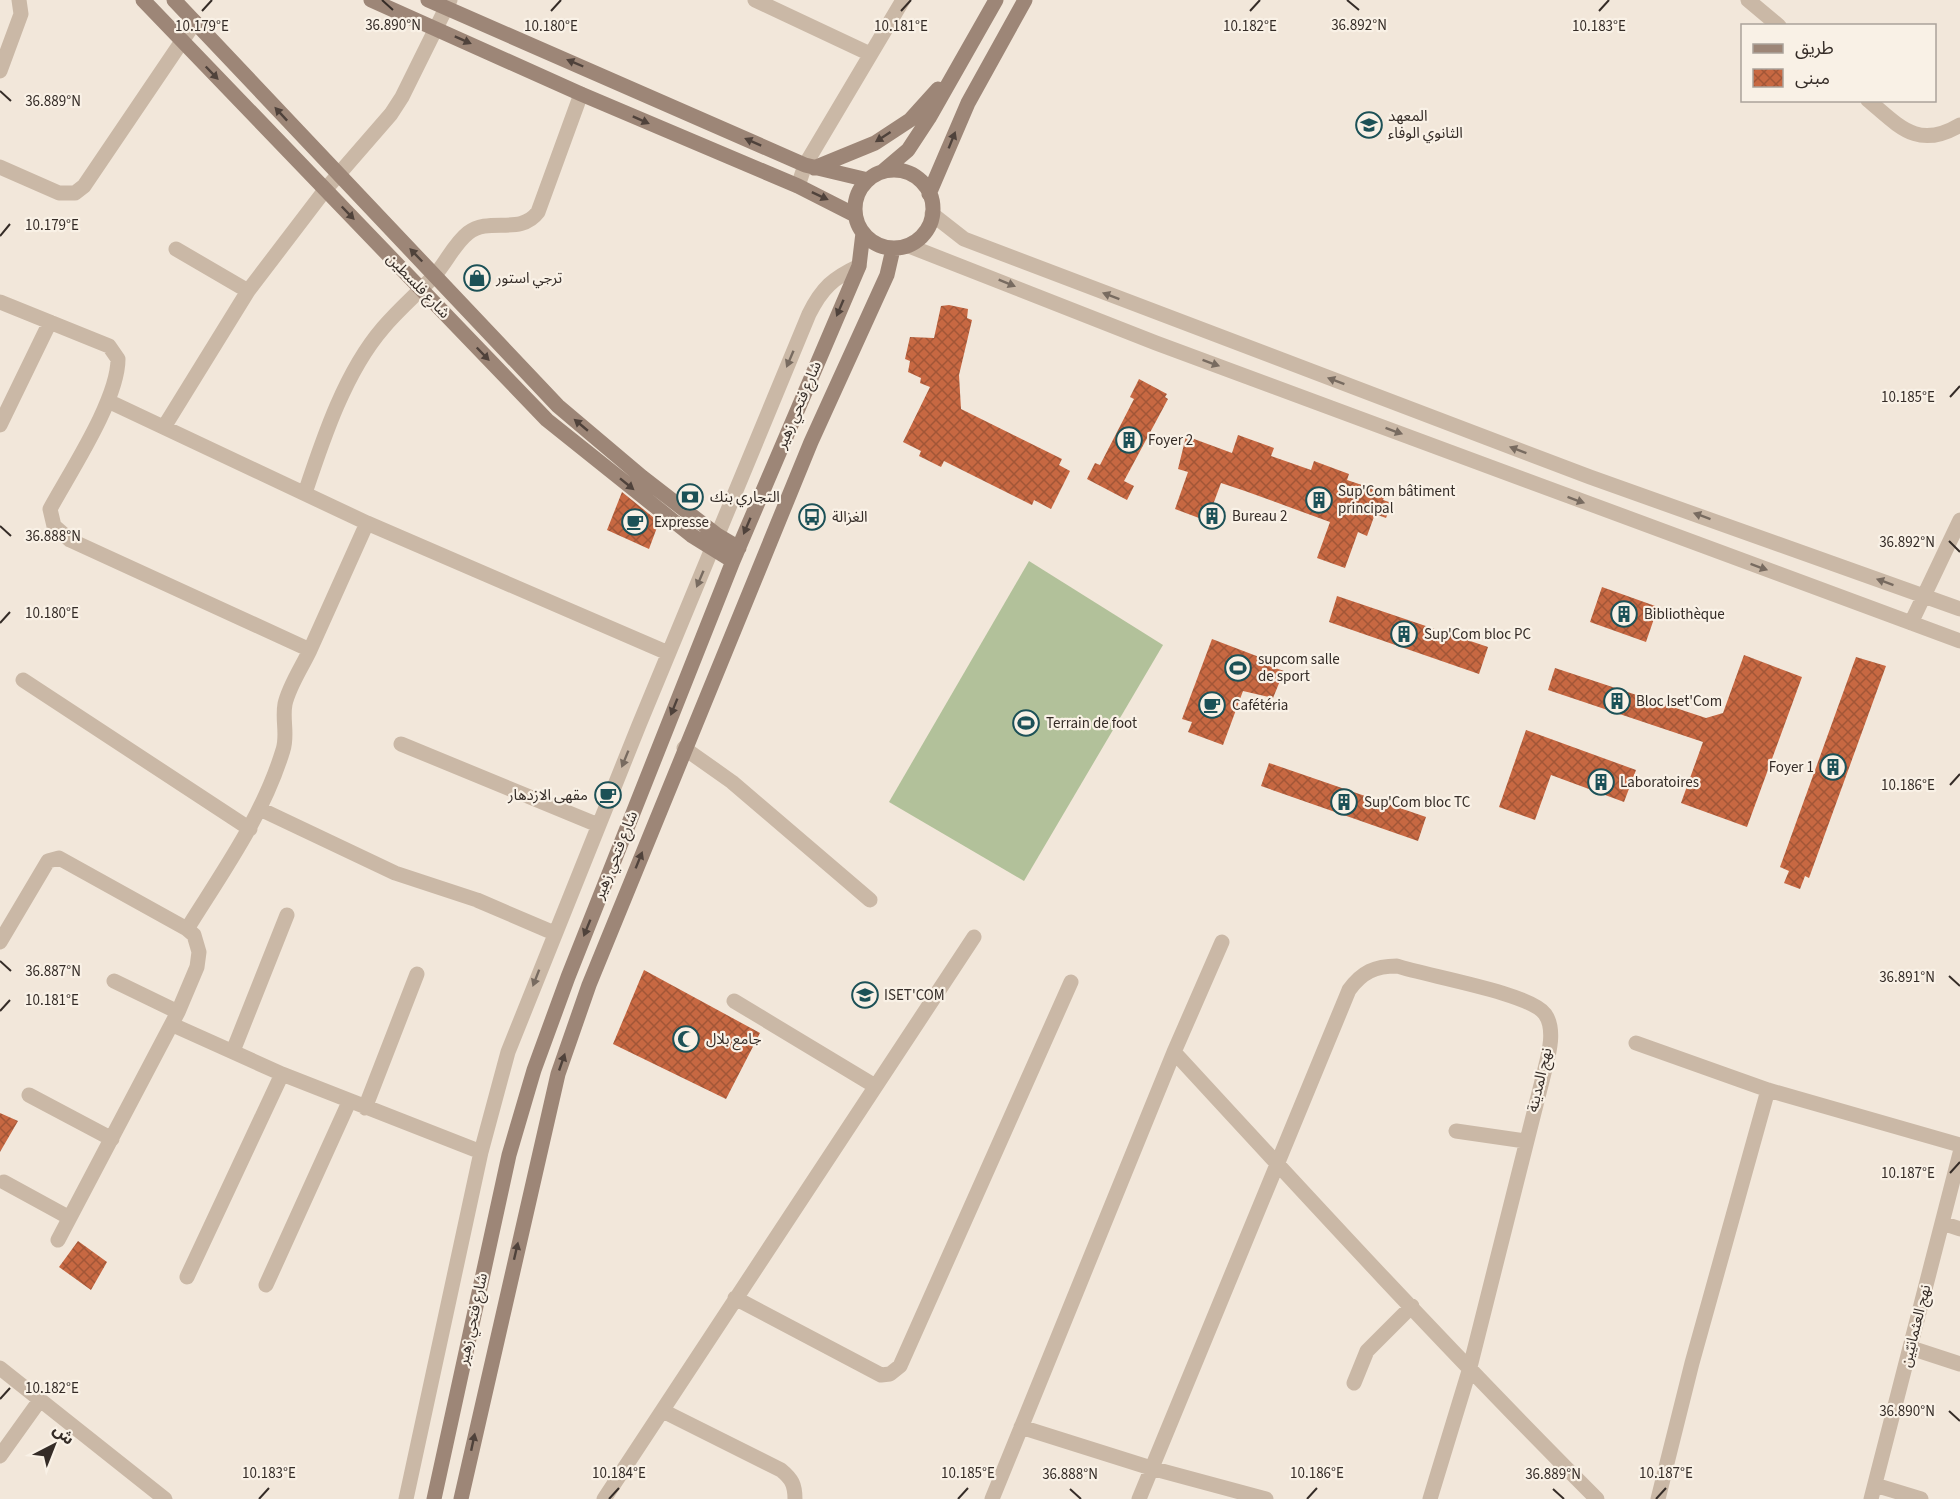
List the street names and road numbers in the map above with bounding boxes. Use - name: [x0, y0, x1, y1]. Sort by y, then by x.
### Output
- street label: شارع فلسطين: [381, 249, 455, 324]
- street label: شارع فتحي زهير: [771, 358, 828, 453]
- street label: شارع فتحي زهير: [588, 808, 644, 903]
- street label: نهج المدينة: [1522, 1046, 1559, 1114]
- street label: شارع فتحي زهير: [453, 1271, 494, 1368]
- street label: نهج العثمانيّين: [1896, 1282, 1937, 1370]

